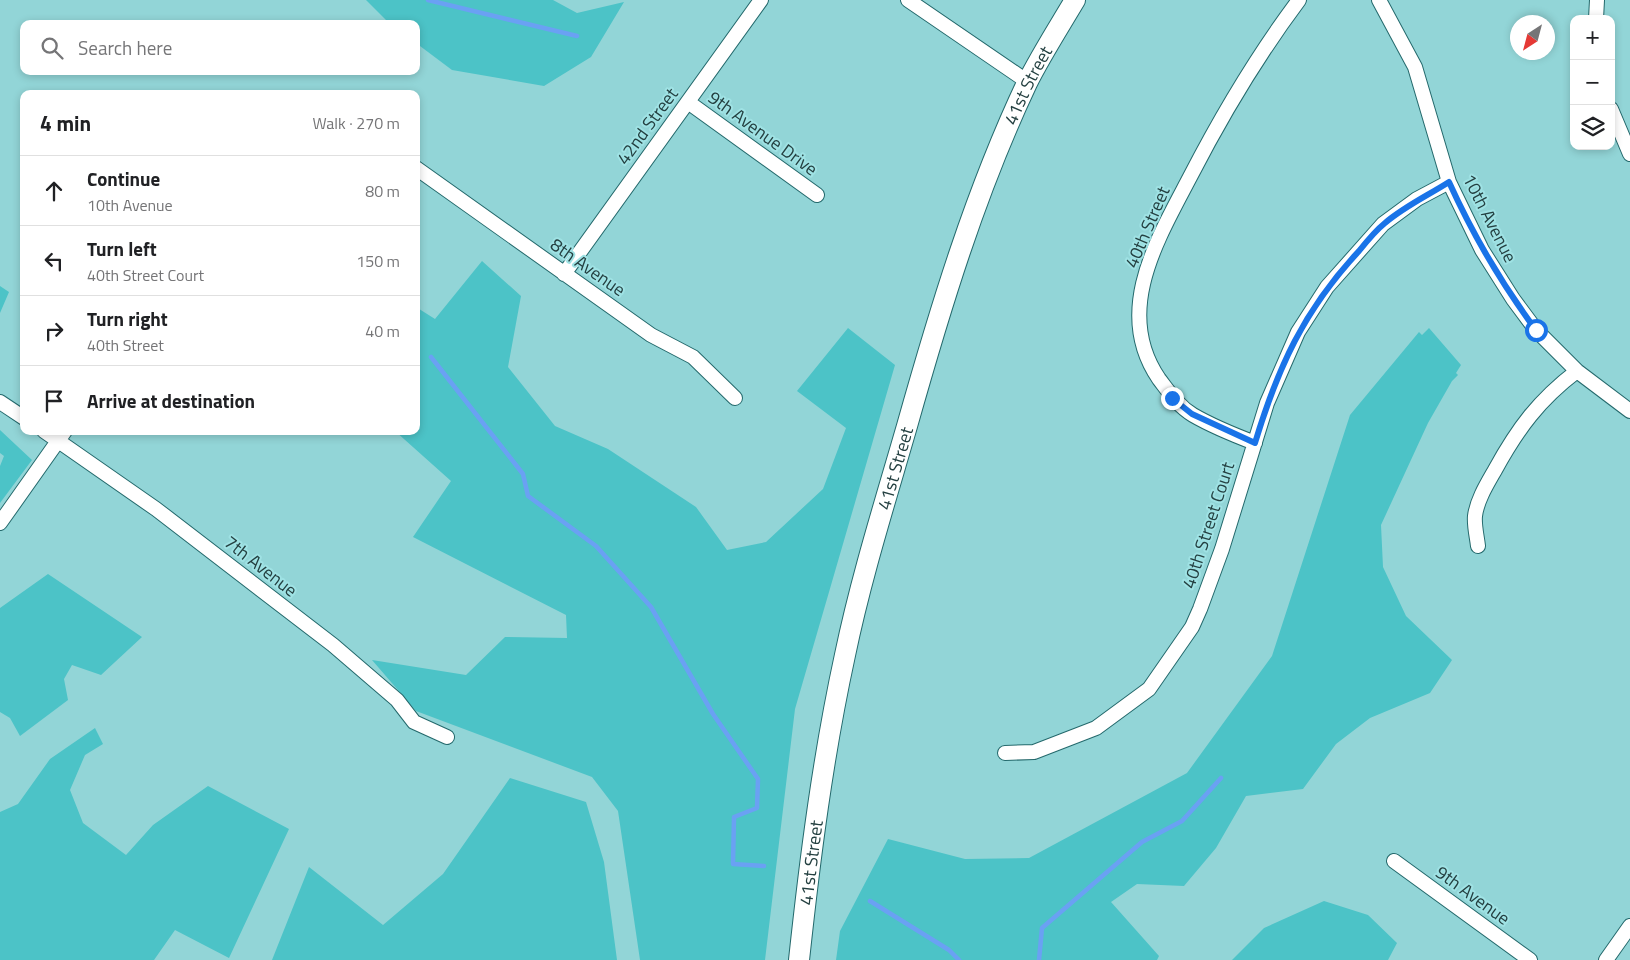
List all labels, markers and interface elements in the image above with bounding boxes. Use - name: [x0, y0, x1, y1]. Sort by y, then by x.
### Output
- north arrow: [1510, 15, 1555, 60]
- map controls: [1570, 15, 1615, 150]
- button: +: [1570, 15, 1615, 60]
- search box: [20, 20, 420, 75]
- text: Search here: [78, 33, 172, 62]
- icon: search: [38, 34, 66, 62]
- street label: 41st Street: [996, 40, 1059, 129]
- button: −: [1570, 60, 1615, 105]
- street label: 42nd Street: [610, 81, 685, 170]
- street label: 9th Avenue Drive: [703, 84, 823, 182]
- button: layers: [1570, 105, 1615, 150]
- text: 4 min: [40, 107, 91, 139]
- text: Walk · 270 m: [312, 111, 400, 135]
- text: Continue: [87, 164, 160, 193]
- street label: 10th Avenue: [1456, 169, 1524, 267]
- icon: ahead: [40, 177, 68, 205]
- text: 80 m: [365, 179, 400, 203]
- street label: 40th Street: [1118, 181, 1177, 272]
- text: 10th Avenue: [87, 193, 173, 217]
- street label: 8th Avenue: [545, 231, 631, 303]
- text: Turn left: [87, 234, 157, 263]
- icon: left: [40, 247, 68, 275]
- text: 150 m: [356, 249, 400, 273]
- text: 40th Street Court: [87, 263, 204, 287]
- text: Turn right: [87, 304, 168, 333]
- icon: right: [40, 317, 68, 345]
- text: 40 m: [365, 319, 400, 343]
- route start: [1525, 319, 1548, 342]
- text: 40th Street: [87, 333, 164, 357]
- text: Arrive at destination: [87, 386, 255, 415]
- icon: arrive: [40, 387, 68, 415]
- route end: [1161, 387, 1184, 410]
- street label: 41st Street: [870, 423, 920, 513]
- street label: 40th Street Court: [1175, 458, 1241, 592]
- street label: 7th Avenue: [219, 529, 303, 603]
- street label: 41st Street: [792, 818, 829, 907]
- street label: 9th Avenue: [1430, 859, 1516, 931]

